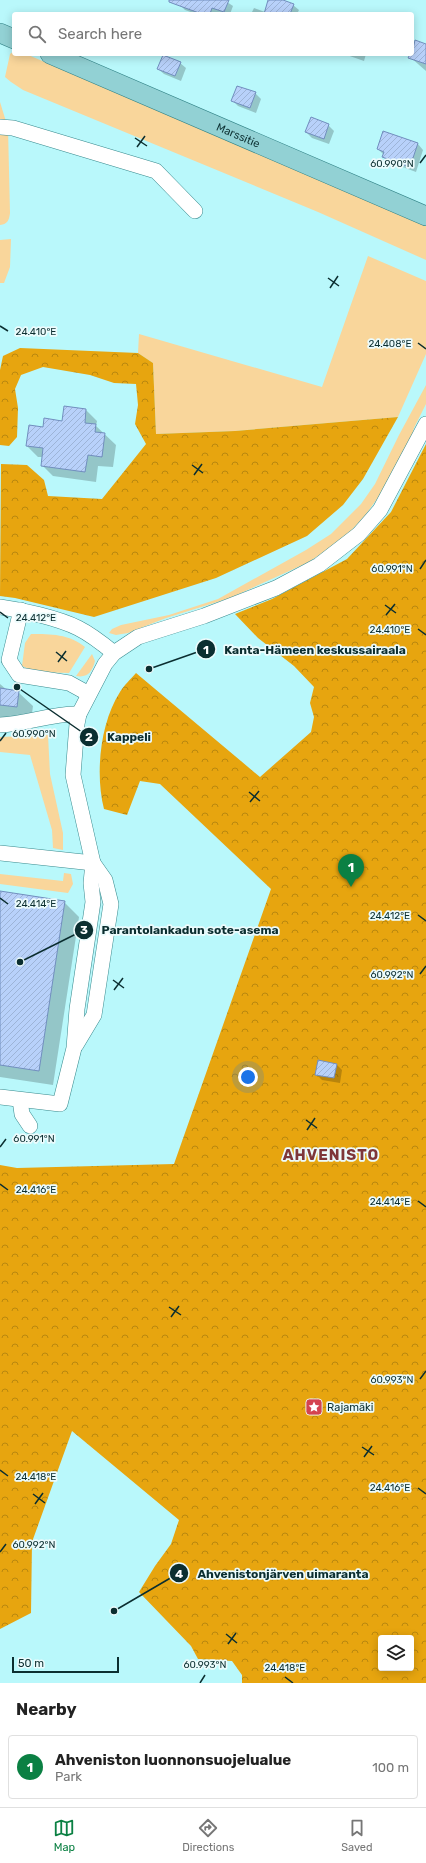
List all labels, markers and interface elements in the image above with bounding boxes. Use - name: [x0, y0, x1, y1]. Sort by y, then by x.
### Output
- search box: [12, 12, 414, 56]
- icon: search: [26, 23, 48, 45]
- text: Search here: [58, 25, 142, 43]
- street label: Marssitie: [215, 120, 262, 150]
- text: 60.990°N: [370, 158, 414, 170]
- text: 24.410°E: [16, 326, 56, 338]
- text: 24.408°E: [368, 338, 412, 350]
- text: 60.991°N: [371, 563, 413, 575]
- text: 24.412°E: [16, 612, 56, 624]
- text: 24.410°E: [370, 624, 410, 636]
- callout: Kanta-Hämeen keskussairaala: [196, 637, 414, 661]
- text: 1: [203, 643, 209, 657]
- text: Kanta-Hämeen keskussairaala: [224, 643, 406, 657]
- callout: Kappeli: [79, 725, 159, 749]
- text: 60.990°N: [12, 728, 56, 740]
- text: 2: [85, 730, 93, 744]
- text: Kappeli: [107, 730, 151, 744]
- pin: 1: [338, 854, 364, 887]
- text: 24.414°E: [16, 898, 56, 910]
- text: 24.412°E: [370, 910, 410, 922]
- callout: Parantolankadun sote-asema: [74, 918, 287, 942]
- text: 3: [80, 923, 88, 937]
- text: Parantolankadun sote-asema: [101, 923, 279, 937]
- text: 60.992°N: [371, 969, 413, 981]
- your location: [238, 1067, 258, 1087]
- text: 60.991°N: [13, 1133, 55, 1145]
- district label: AHVENISTO: [283, 1146, 379, 1164]
- text: 24.416°E: [16, 1184, 56, 1196]
- text: 24.414°E: [370, 1196, 410, 1208]
- text: 60.993°N: [371, 1374, 413, 1386]
- place icon: Rajamäki: [304, 1397, 324, 1417]
- place label: Rajamäki: [327, 1401, 373, 1414]
- text: 24.418°E: [16, 1471, 56, 1483]
- text: 24.416°E: [370, 1482, 410, 1494]
- text: 60.992°N: [13, 1539, 55, 1551]
- callout: Ahvenistonjärven uimaranta: [169, 1561, 376, 1585]
- text: 4: [175, 1567, 183, 1581]
- text: Ahvenistonjärven uimaranta: [197, 1567, 369, 1581]
- map controls: [378, 1635, 414, 1671]
- button: layers: [378, 1635, 414, 1671]
- scale bar: [12, 1655, 119, 1674]
- text: 50 m: [18, 1657, 44, 1670]
- text: 60.993°N: [184, 1659, 226, 1671]
- text: 24.418°E: [265, 1662, 305, 1674]
- text: Nearby: [16, 1699, 77, 1719]
- text: Ahveniston luonnonsuojelualue: [55, 1751, 291, 1769]
- text: 1: [27, 1760, 33, 1775]
- text: 100 m: [372, 1760, 409, 1775]
- text: Park: [55, 1769, 82, 1784]
- tab: Map: [53, 1817, 75, 1854]
- tab: Directions: [182, 1817, 234, 1854]
- tab: Saved: [341, 1817, 373, 1854]

